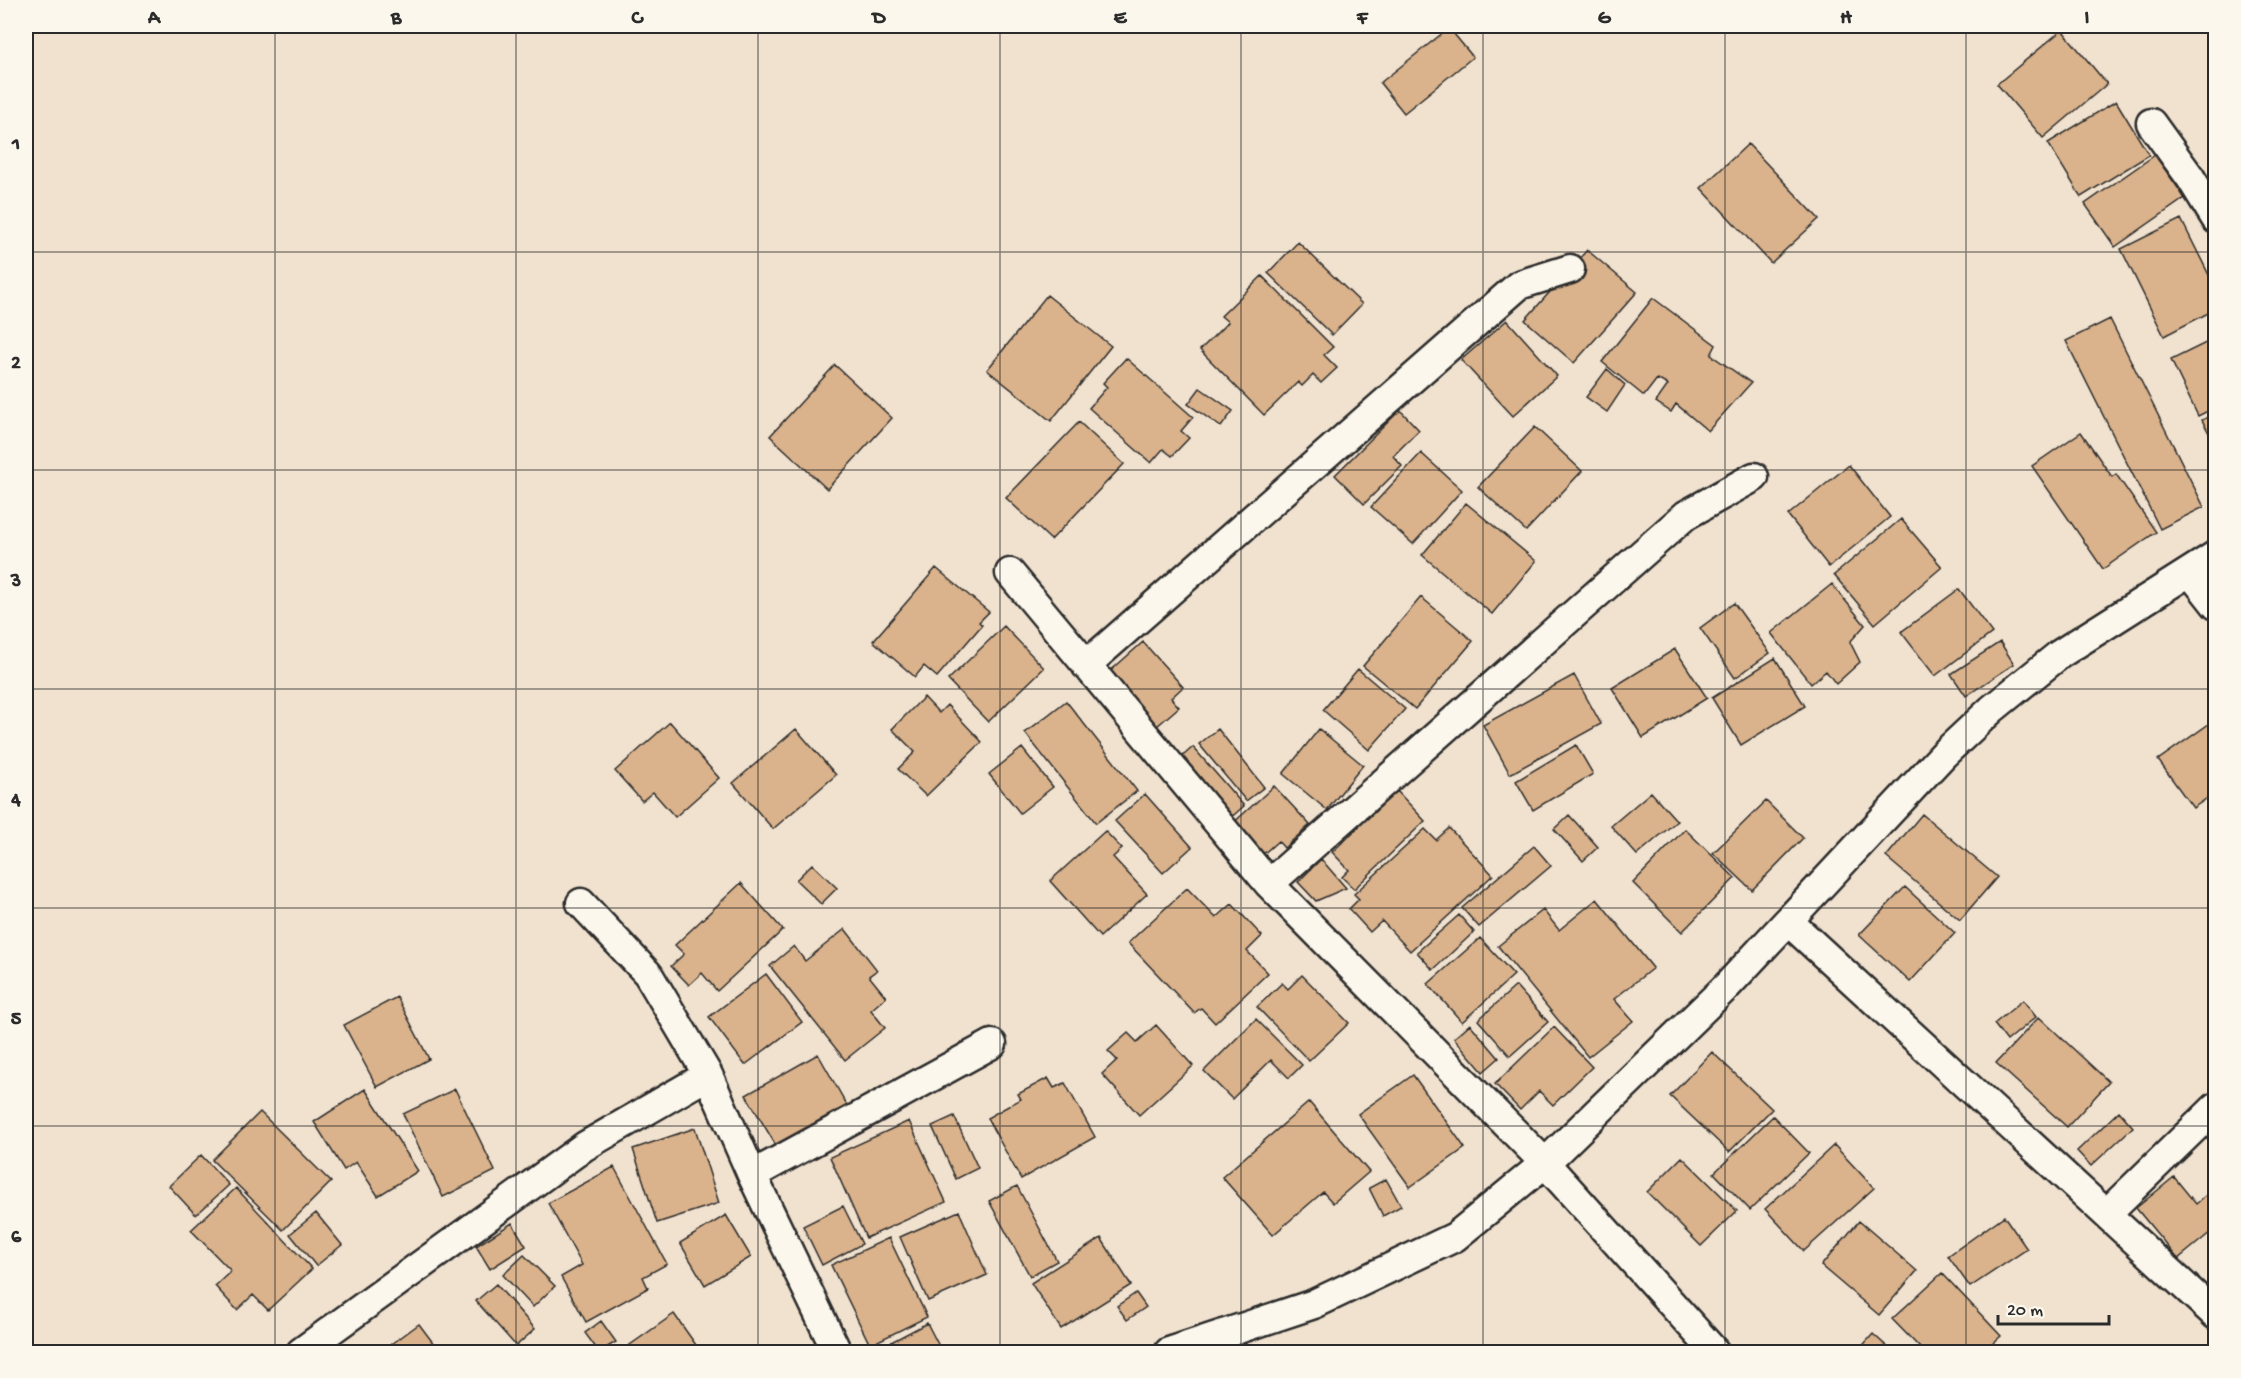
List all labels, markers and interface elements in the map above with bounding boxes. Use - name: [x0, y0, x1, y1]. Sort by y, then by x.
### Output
- text: A: [147, 8, 162, 31]
- text: B: [390, 8, 402, 31]
- text: C: [631, 8, 645, 31]
- text: D: [870, 8, 886, 31]
- text: E: [1114, 8, 1128, 31]
- text: F: [1356, 8, 1369, 31]
- text: G: [1598, 8, 1612, 31]
- text: H: [1840, 8, 1852, 31]
- text: I: [2085, 8, 2090, 31]
- text: 1: [11, 134, 20, 157]
- text: 2: [11, 353, 21, 376]
- text: 3: [10, 571, 21, 594]
- text: 4: [10, 790, 21, 813]
- text: 5: [11, 1009, 22, 1032]
- text: 6: [11, 1227, 22, 1250]
- scale bar: [1998, 1288, 2109, 1326]
- text: 20 m: [2007, 1301, 2043, 1322]

